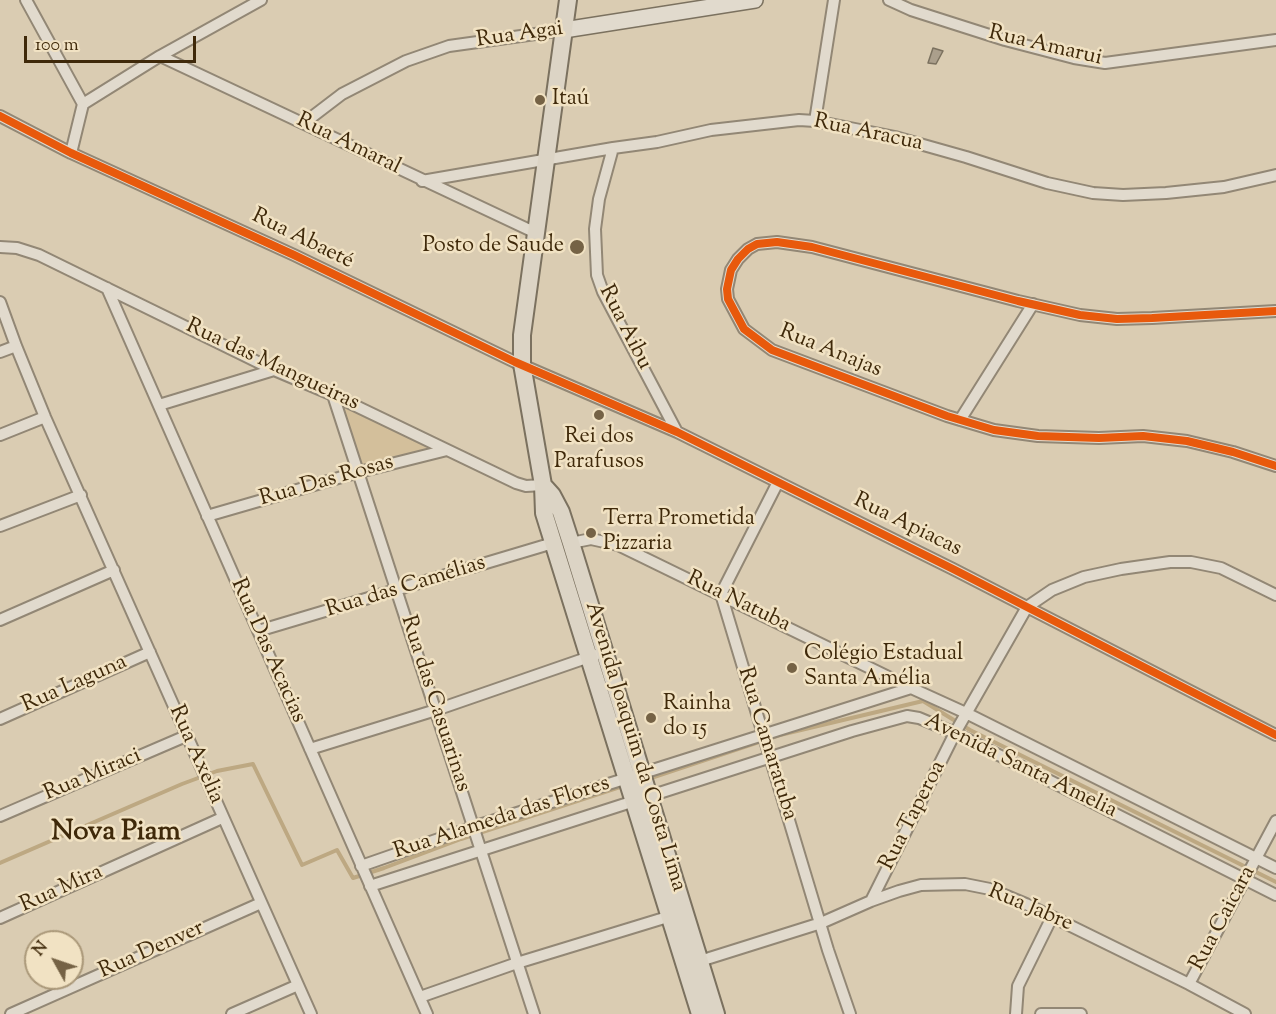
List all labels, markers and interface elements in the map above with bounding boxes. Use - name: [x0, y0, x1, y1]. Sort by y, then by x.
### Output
- street label: Rua Agai: [475, 17, 565, 55]
- street label: Rua Amarui: [986, 21, 1104, 73]
- scale bar: [27, 24, 200, 62]
- text: 100 m: [35, 33, 79, 59]
- place label: Itaú: [552, 87, 589, 113]
- marker: Itaú: [533, 93, 547, 107]
- street label: Rua Amaral: [291, 108, 405, 182]
- street label: Rua Aracua: [811, 110, 925, 158]
- street label: Rua Abaeté: [247, 204, 357, 276]
- place label: Posto de Saude: [422, 234, 564, 260]
- marker: Posto de Saude: [568, 238, 586, 256]
- street label: Rua Aibu: [592, 281, 656, 375]
- street label: Rua das Mangueiras: [181, 314, 363, 418]
- street label: Rua Anajas: [775, 319, 885, 385]
- marker: Rei dos Parafusos: [592, 408, 606, 422]
- place label: Rei dos Parafusos: [554, 425, 644, 476]
- street label: Rua Das Rosas: [257, 450, 397, 514]
- street label: Rua Apiacas: [848, 488, 966, 564]
- place label: Terra Prometida Pizzaria: [603, 507, 755, 558]
- marker: Terra Prometida Pizzaria: [584, 526, 598, 540]
- street label: Rua das Camélias: [323, 551, 489, 625]
- street label: Rua Natuba: [682, 567, 794, 639]
- street label: Rua Das Acacias: [223, 575, 311, 727]
- street label: Avenida Joaquim da Costa Lima: [577, 599, 691, 895]
- street label: Rua das Casuarinas: [393, 613, 475, 795]
- place label: Colégio Estadual Santa Amélia: [804, 642, 963, 694]
- street label: Rua Laguna: [18, 650, 132, 720]
- marker: Colégio Estadual Santa Amélia: [785, 661, 799, 675]
- street label: Rua Camaratuba: [730, 664, 802, 824]
- place label: Rainha do 15: [663, 692, 731, 744]
- street label: Rua Axelia: [162, 702, 228, 808]
- street label: Avenida Santa Amelia: [919, 709, 1121, 825]
- marker: Rainha do 15: [644, 711, 658, 725]
- street label: Rua Miraci: [40, 744, 146, 808]
- street label: Rua Taperoa: [875, 757, 953, 875]
- street label: Rua Alameda das Flores: [391, 772, 613, 866]
- district label: Nova Piam: [51, 817, 181, 851]
- street label: Rua Mira: [17, 860, 107, 920]
- street label: Rua Caicara: [1185, 862, 1263, 976]
- street label: Rua Jabre: [984, 879, 1076, 939]
- street label: Rua Denver: [95, 916, 209, 986]
- north arrow: [24, 930, 84, 990]
- text: N: [28, 937, 54, 962]

